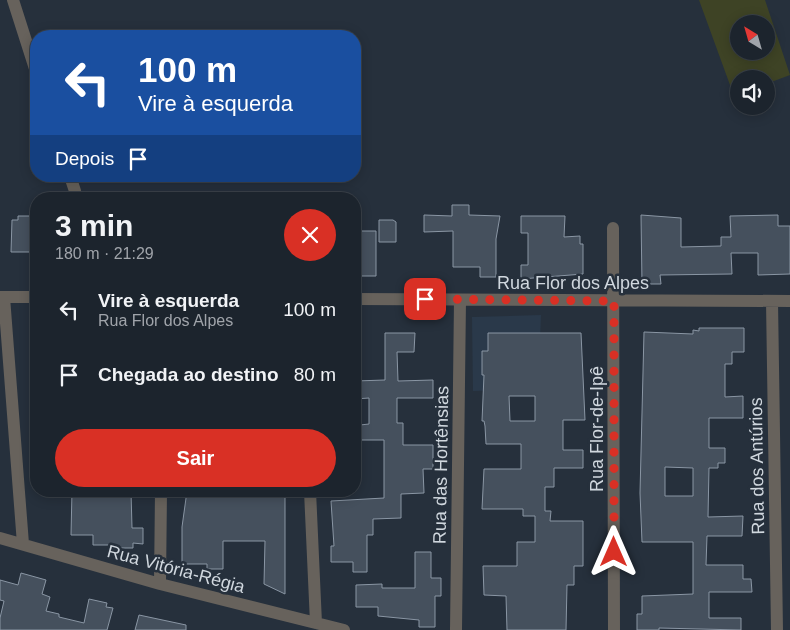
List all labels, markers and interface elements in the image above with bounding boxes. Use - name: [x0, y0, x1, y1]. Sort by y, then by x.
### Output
- north arrow: [730, 15, 775, 60]
- map controls: [730, 15, 775, 115]
- icon: left: [55, 50, 120, 115]
- text: 100 m: [138, 50, 237, 89]
- button: sound: [730, 70, 775, 115]
- text: Vire à esquerda: [138, 91, 293, 116]
- icon: arrive: [124, 145, 152, 173]
- text: Depois: [55, 148, 114, 169]
- text: 3 min: [55, 209, 133, 242]
- button: close: [284, 209, 336, 261]
- text: 180 m · 21:29: [55, 245, 154, 262]
- street label: Rua Flor dos Alpes: [497, 273, 649, 293]
- pin: [404, 278, 446, 320]
- icon: arrive: [411, 285, 439, 313]
- text: Vire à esquerda: [98, 290, 239, 311]
- icon: left: [55, 296, 83, 324]
- text: 100 m: [283, 299, 336, 320]
- text: Rua Flor dos Alpes: [98, 312, 233, 329]
- icon: arrive: [55, 361, 83, 389]
- text: Chegada ao destino: [98, 364, 279, 385]
- text: 80 m: [294, 364, 336, 385]
- street label: Rua Flor-de-Ipê: [587, 366, 607, 492]
- street label: Rua das Hortênsias: [430, 386, 452, 544]
- street label: Rua dos Antúrios: [746, 397, 768, 535]
- button: Sair: [55, 429, 336, 487]
- position arrow: [587, 525, 639, 577]
- street label: Rua Vitória-Régia: [105, 541, 248, 597]

